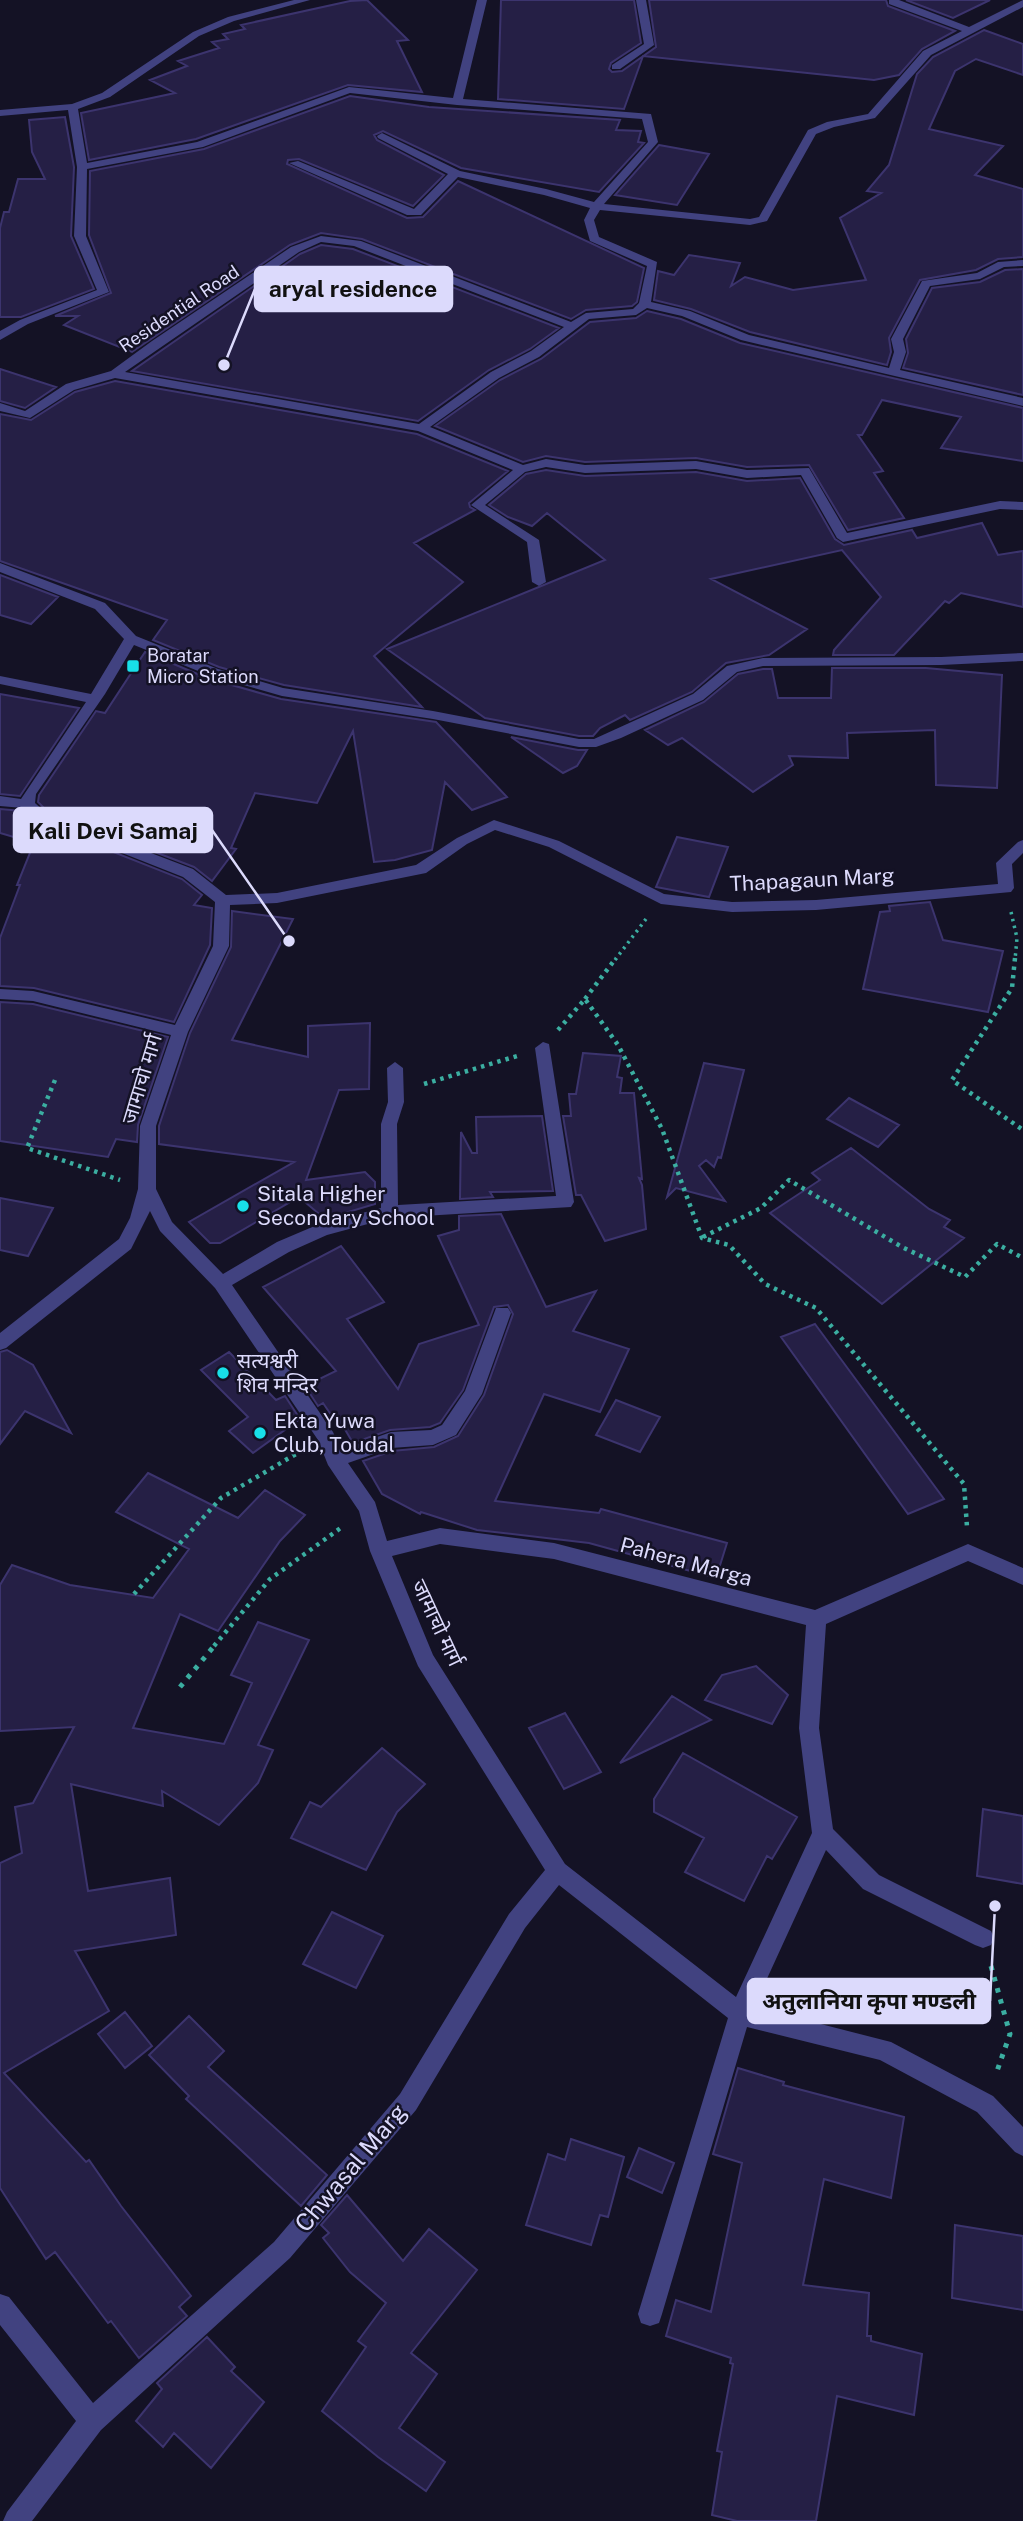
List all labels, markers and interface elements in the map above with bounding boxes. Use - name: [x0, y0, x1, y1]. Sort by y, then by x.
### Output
- street label: Residential Road: [115, 261, 243, 357]
- callout: aryal residence: [255, 267, 452, 311]
- text: aryal residence: [269, 275, 437, 302]
- place label: Boratar Micro Station: [147, 645, 259, 687]
- marker: Boratar Micro Station: [125, 658, 141, 674]
- callout: Kali Devi Samaj: [14, 808, 212, 852]
- text: Kali Devi Samaj: [28, 817, 198, 844]
- street label: Thapagaun Marg: [729, 863, 895, 896]
- street label: जामाचो मार्ग: [116, 1030, 167, 1127]
- place label: Sitala Higher Secondary School: [257, 1181, 435, 1230]
- marker: Sitala Higher Secondary School: [235, 1198, 251, 1214]
- place label: सत्यश्वरी शिव मन्दिर: [237, 1348, 318, 1397]
- marker: सत्यश्वरी शिव मन्दिर: [215, 1365, 231, 1381]
- place label: Ekta Yuwa Club, Toudal: [274, 1408, 395, 1457]
- marker: Ekta Yuwa Club, Toudal: [252, 1425, 268, 1441]
- street label: Pahera Marga: [617, 1532, 755, 1591]
- street label: जामाचो मार्ग: [407, 1575, 469, 1671]
- callout: अतुलानिया कृपा मण्डली: [748, 1979, 990, 2023]
- text: अतुलानिया कृपा मण्डली: [762, 1987, 977, 2015]
- street label: Chwasal Marg: [289, 2098, 412, 2237]

